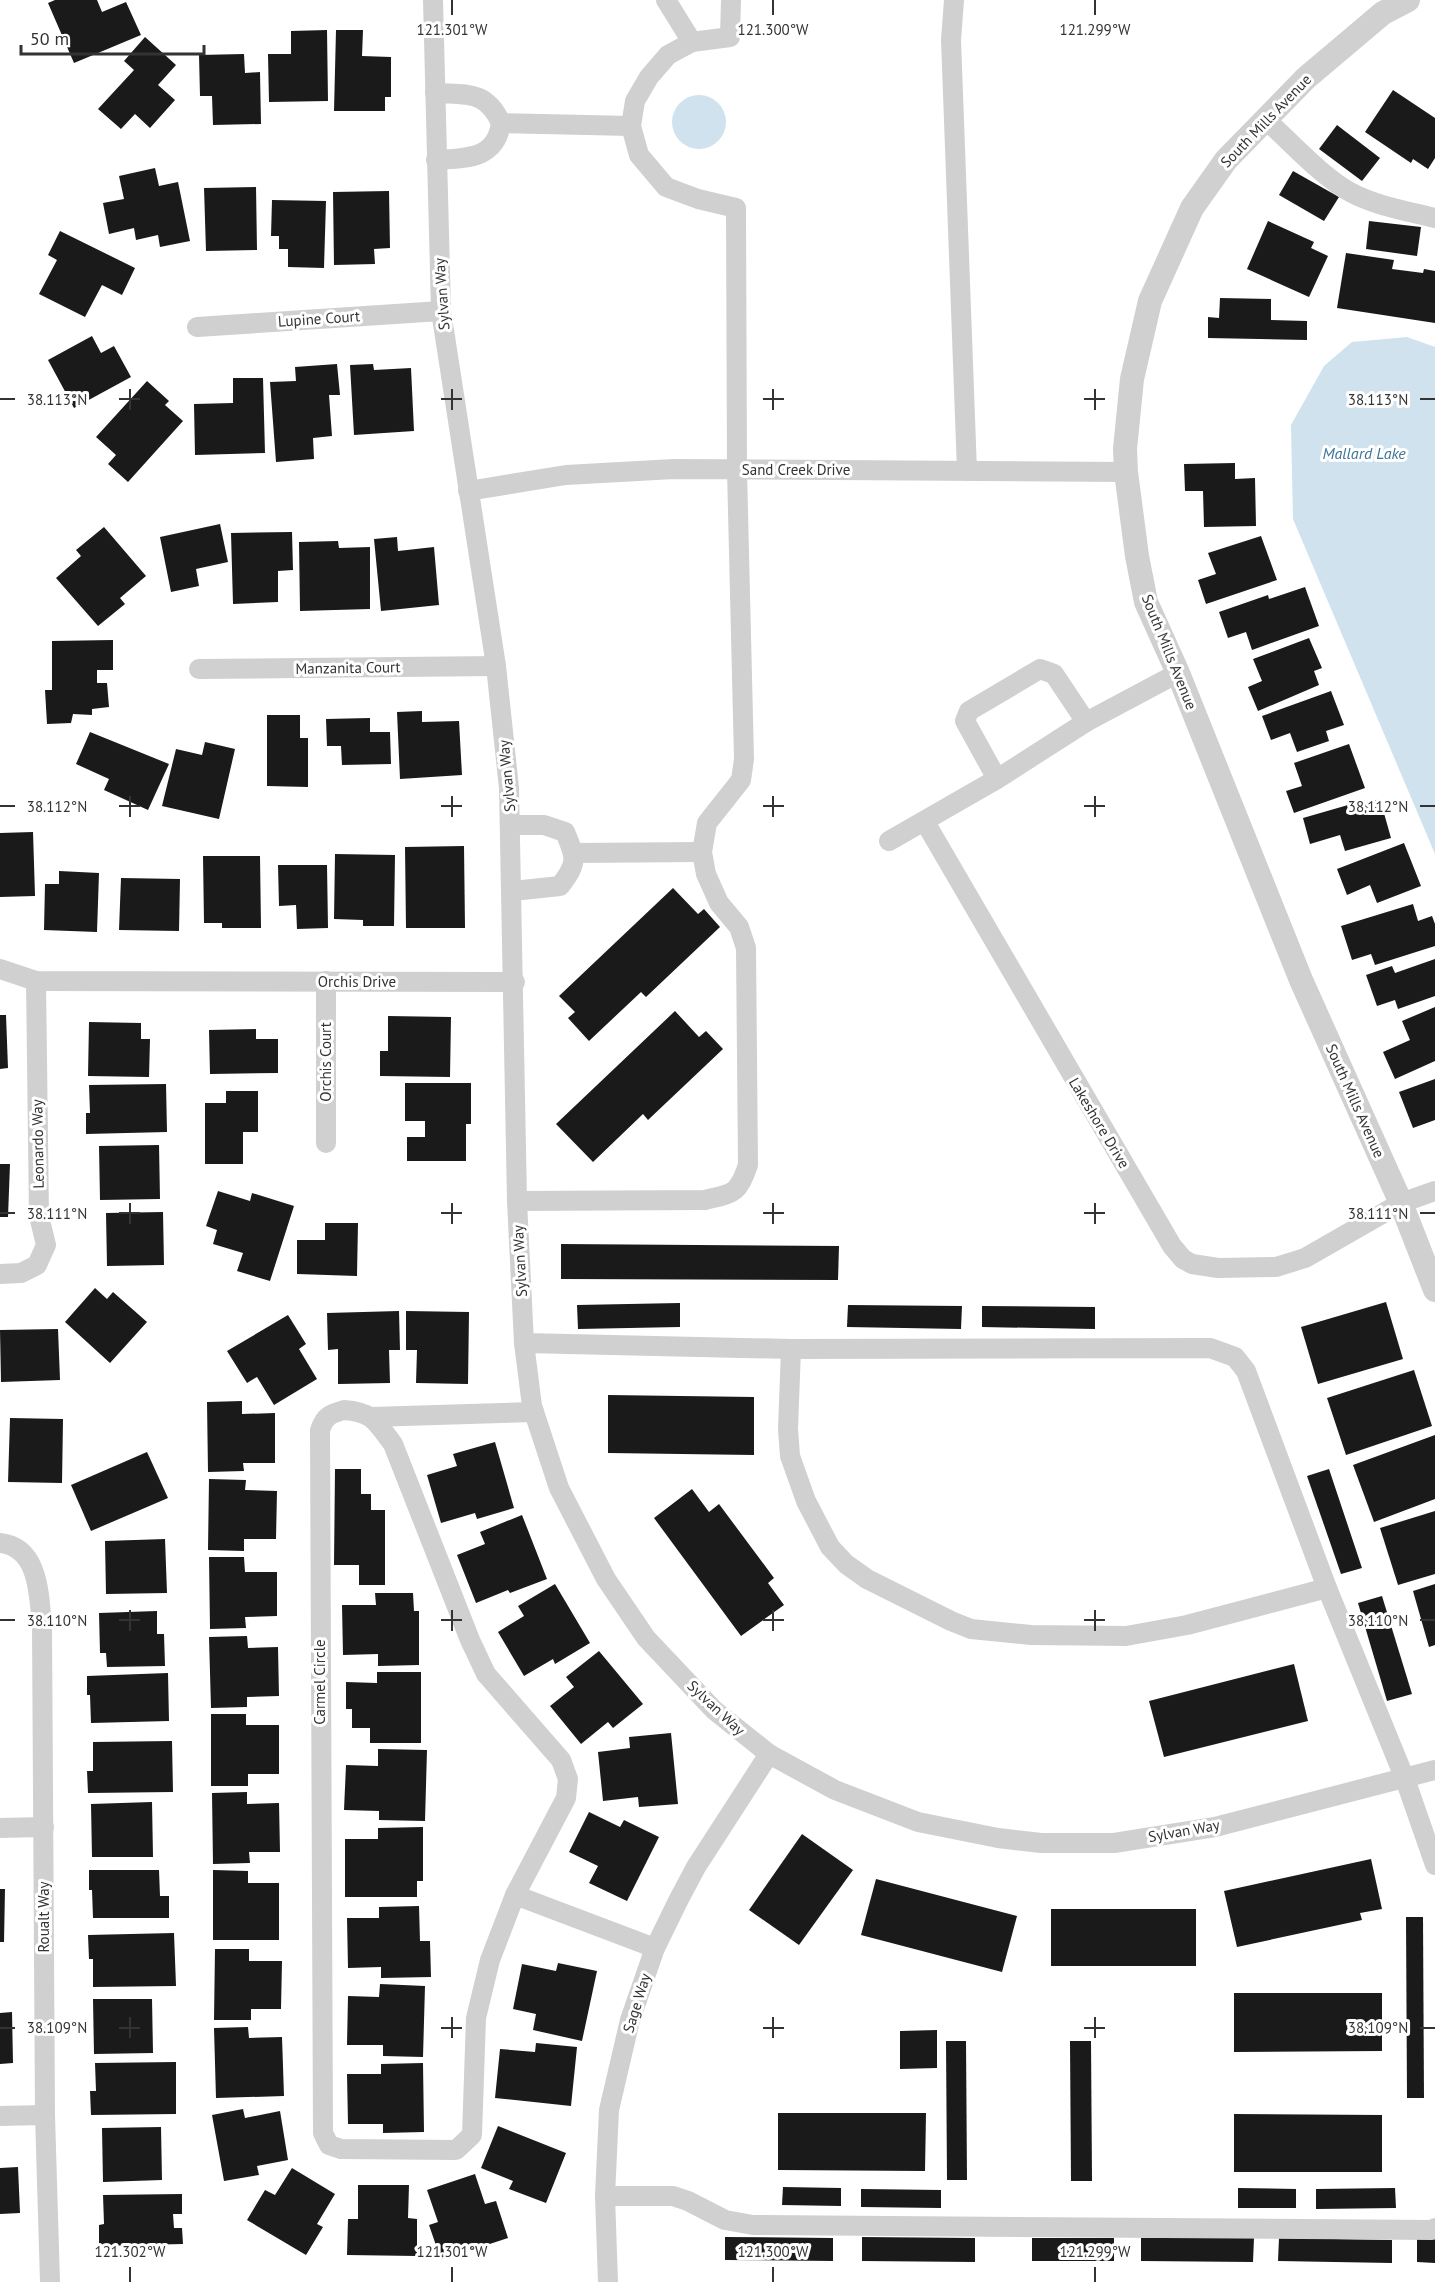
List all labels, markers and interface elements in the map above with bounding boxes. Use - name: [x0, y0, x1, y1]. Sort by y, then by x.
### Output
- scale bar: [21, 18, 204, 56]
- text: 121.301°W: [416, 20, 488, 39]
- text: 121.300°W: [737, 20, 809, 39]
- text: 121.299°W: [1059, 20, 1131, 39]
- text: 50 m: [30, 27, 69, 50]
- street label: South Mills Avenue: [1216, 70, 1315, 171]
- street label: Sylvan Way: [430, 257, 453, 331]
- street label: Lupine Court: [277, 306, 361, 331]
- text: 38.113°N: [27, 390, 87, 409]
- text: 38.113°N: [1348, 390, 1408, 409]
- water label: Mallard Lake: [1322, 443, 1406, 463]
- street label: Sand Creek Drive: [742, 460, 850, 479]
- street label: South Mills Avenue: [1138, 591, 1201, 712]
- street label: Manzanita Court: [295, 657, 401, 678]
- street label: Sylvan Way: [494, 739, 519, 813]
- text: 38.112°N: [27, 797, 87, 816]
- text: 38.112°N: [1348, 797, 1408, 816]
- street label: Orchis Drive: [318, 972, 396, 991]
- street label: Orchis Court: [316, 1022, 335, 1102]
- street label: South Mills Avenue: [1322, 1041, 1389, 1161]
- street label: Lakeshore Drive: [1065, 1074, 1134, 1172]
- street label: Leonardo Way: [27, 1099, 48, 1189]
- text: 38.111°N: [27, 1204, 87, 1223]
- text: 38.111°N: [1348, 1204, 1408, 1223]
- street label: Sylvan Way: [508, 1224, 531, 1298]
- text: 38.110°N: [27, 1611, 87, 1630]
- text: 38.110°N: [1348, 1611, 1408, 1630]
- street label: Carmel Circle: [310, 1639, 329, 1725]
- street label: Sylvan Way: [683, 1676, 749, 1739]
- street label: Sylvan Way: [1147, 1815, 1221, 1846]
- street label: Roualt Way: [34, 1881, 53, 1953]
- street label: Sage Way: [619, 1971, 655, 2035]
- text: 38.109°N: [27, 2018, 87, 2037]
- text: 38.109°N: [1348, 2018, 1408, 2037]
- text: 121.302°W: [94, 2242, 166, 2261]
- text: 121.301°W: [416, 2242, 488, 2261]
- text: 121.300°W: [737, 2242, 809, 2261]
- text: 121.299°W: [1059, 2242, 1131, 2261]

